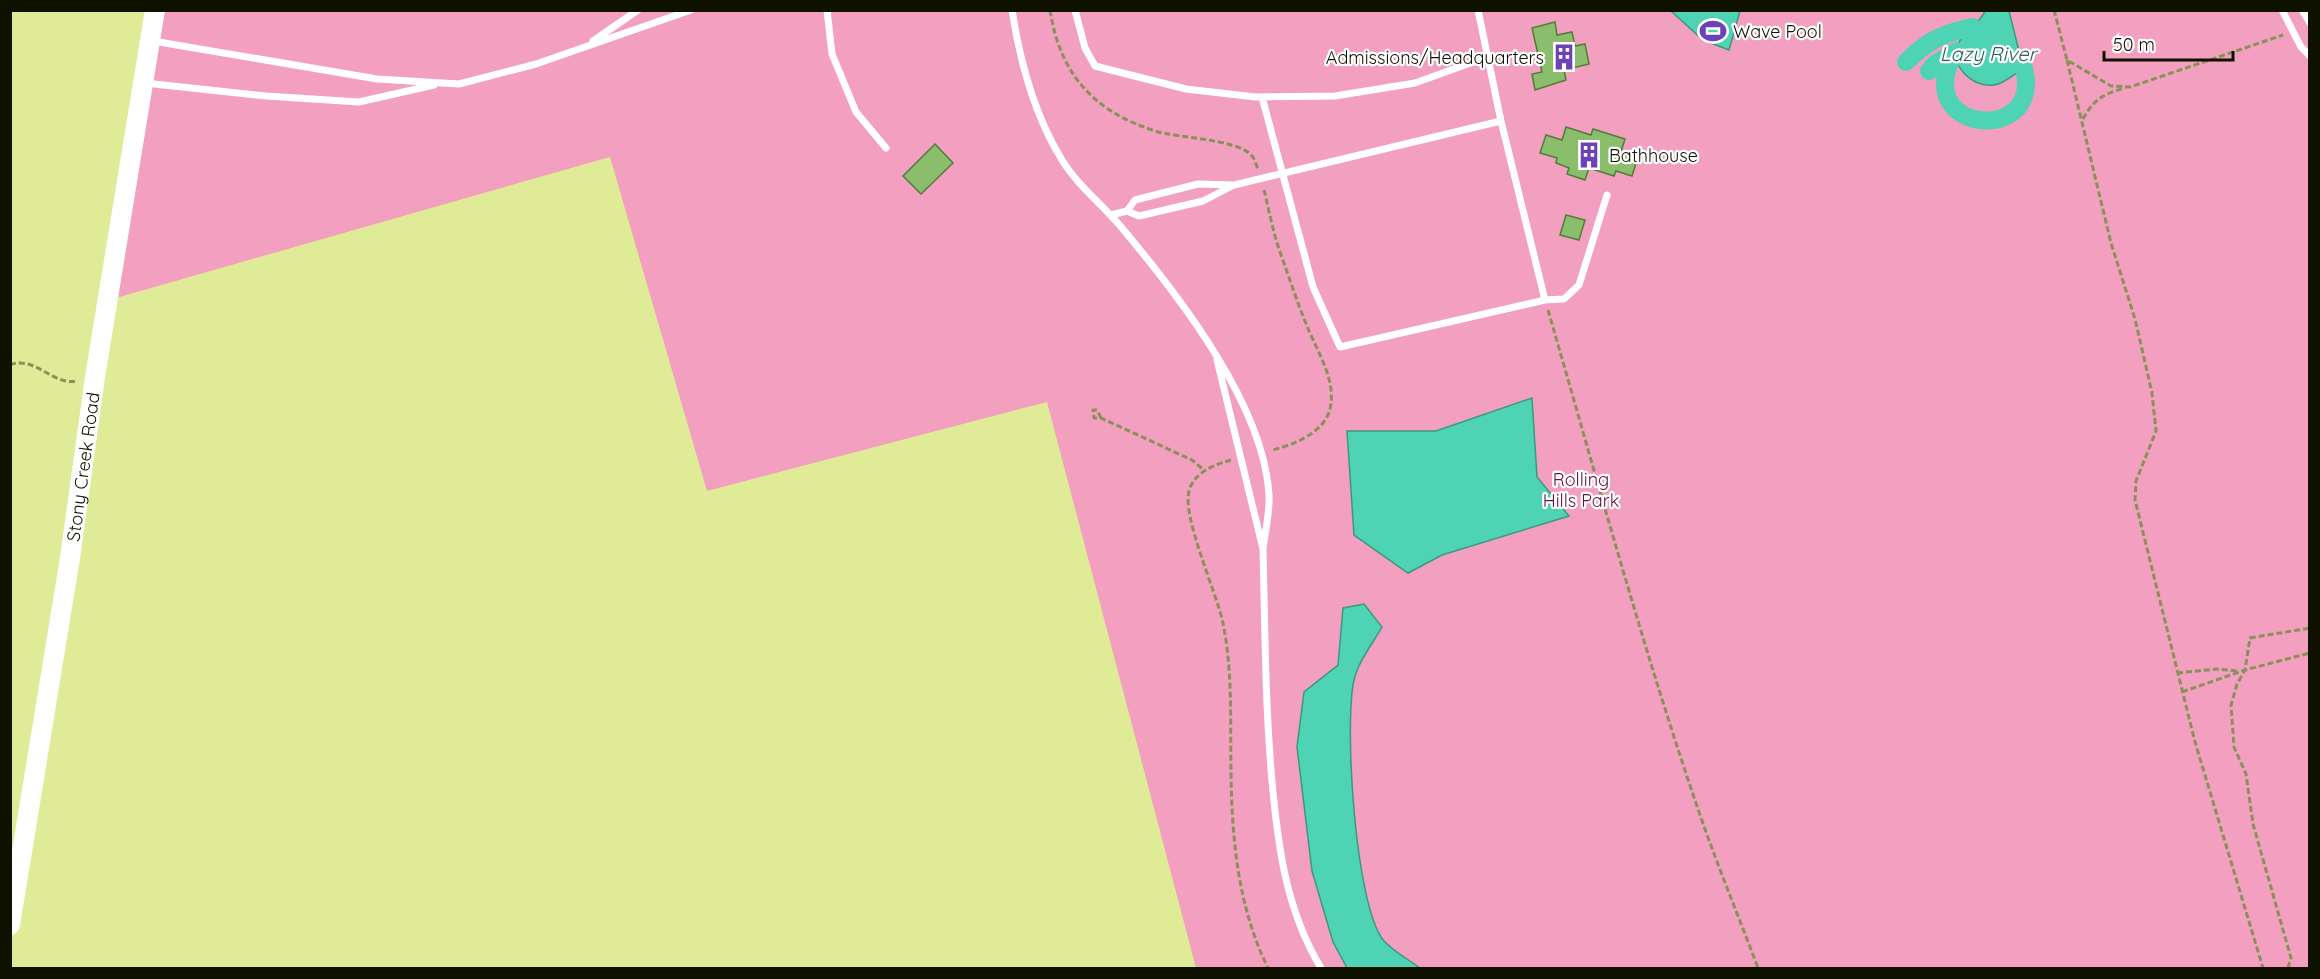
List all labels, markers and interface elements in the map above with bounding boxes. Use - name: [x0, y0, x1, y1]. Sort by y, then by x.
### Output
- sports icon: Wave Pool: [1698, 16, 1728, 46]
- place label: Wave Pool: [1733, 20, 1822, 43]
- scale bar: [2104, 24, 2233, 62]
- text: 50 m: [2113, 33, 2155, 56]
- water label: Lazy River: [1940, 41, 2038, 66]
- building icon: Admissions/Headquarters: [1549, 42, 1579, 72]
- place label: Admissions/Headquarters: [1326, 46, 1544, 69]
- building icon: Bathhouse: [1574, 140, 1604, 170]
- place label: Bathhouse: [1609, 144, 1698, 167]
- street label: Stony Creek Road: [61, 391, 104, 543]
- park label: Rolling Hills Park: [1543, 468, 1619, 512]

